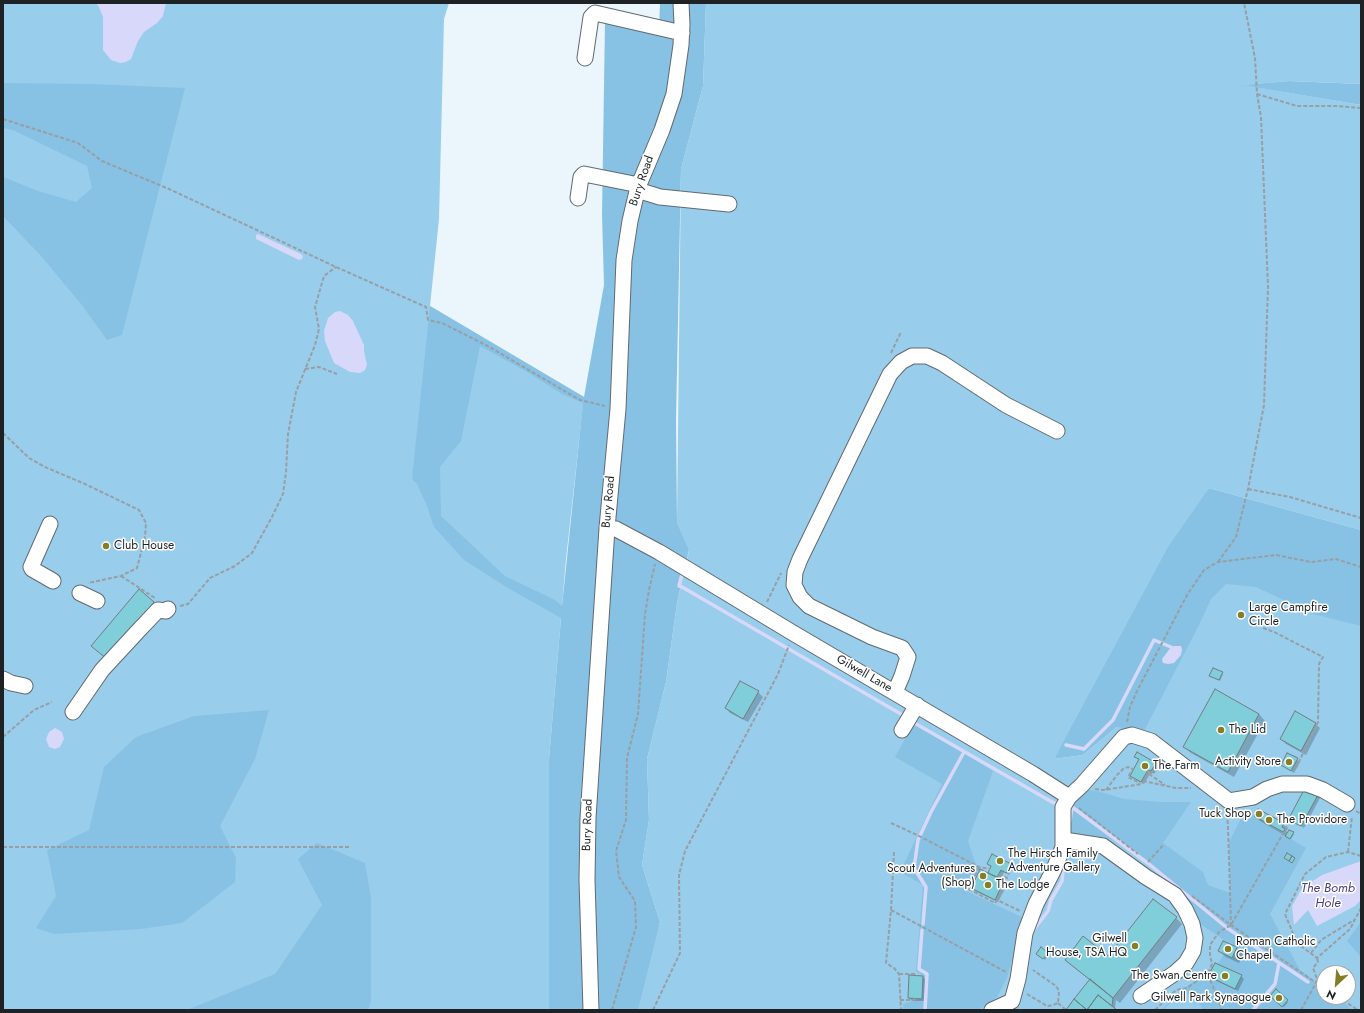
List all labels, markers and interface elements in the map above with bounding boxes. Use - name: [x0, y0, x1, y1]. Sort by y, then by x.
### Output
- street label: Bury Road: [627, 154, 657, 208]
- street label: Bury Road: [600, 475, 618, 529]
- place label: Club House: [114, 539, 174, 553]
- marker: Club House: [101, 541, 111, 551]
- place label: Large Campfire Circle: [1249, 601, 1328, 629]
- marker: Large Campfire Circle: [1236, 610, 1246, 620]
- street label: Gilwell Lane: [834, 652, 894, 696]
- place label: The Lid: [1229, 723, 1266, 737]
- marker: The Lid: [1216, 725, 1226, 735]
- place label: Activity Store: [1215, 755, 1281, 769]
- marker: Activity Store: [1284, 757, 1294, 767]
- place label: The Farm: [1153, 759, 1200, 773]
- marker: The Farm: [1140, 761, 1150, 771]
- street label: Bury Road: [580, 799, 596, 851]
- place label: Tuck Shop: [1199, 807, 1251, 821]
- marker: Tuck Shop: [1254, 809, 1264, 819]
- place label: The Providore: [1277, 813, 1347, 827]
- marker: The Providore: [1264, 815, 1274, 825]
- place label: The Hirsch Family Adventure Gallery: [1008, 847, 1100, 875]
- marker: The Hirsch Family Adventure Gallery: [995, 856, 1005, 866]
- place label: Scout Adventures (Shop): [887, 862, 975, 890]
- marker: Scout Adventures (Shop): [978, 871, 988, 881]
- place label: The Lodge: [996, 878, 1049, 892]
- marker: The Lodge: [983, 880, 993, 890]
- water label: The Bomb Hole: [1301, 881, 1355, 912]
- place label: Gilwell House, TSA HQ: [1046, 932, 1127, 960]
- place label: Roman Catholic Chapel: [1236, 935, 1316, 963]
- marker: Gilwell House, TSA HQ: [1130, 941, 1140, 951]
- marker: Roman Catholic Chapel: [1223, 944, 1233, 954]
- north arrow: [1316, 965, 1356, 1005]
- place label: The Swan Centre: [1131, 969, 1217, 983]
- marker: The Swan Centre: [1220, 971, 1230, 981]
- text: N: [1324, 986, 1339, 1004]
- place label: Gilwell Park Synagogue: [1151, 991, 1271, 1005]
- marker: Gilwell Park Synagogue: [1274, 993, 1284, 1003]

